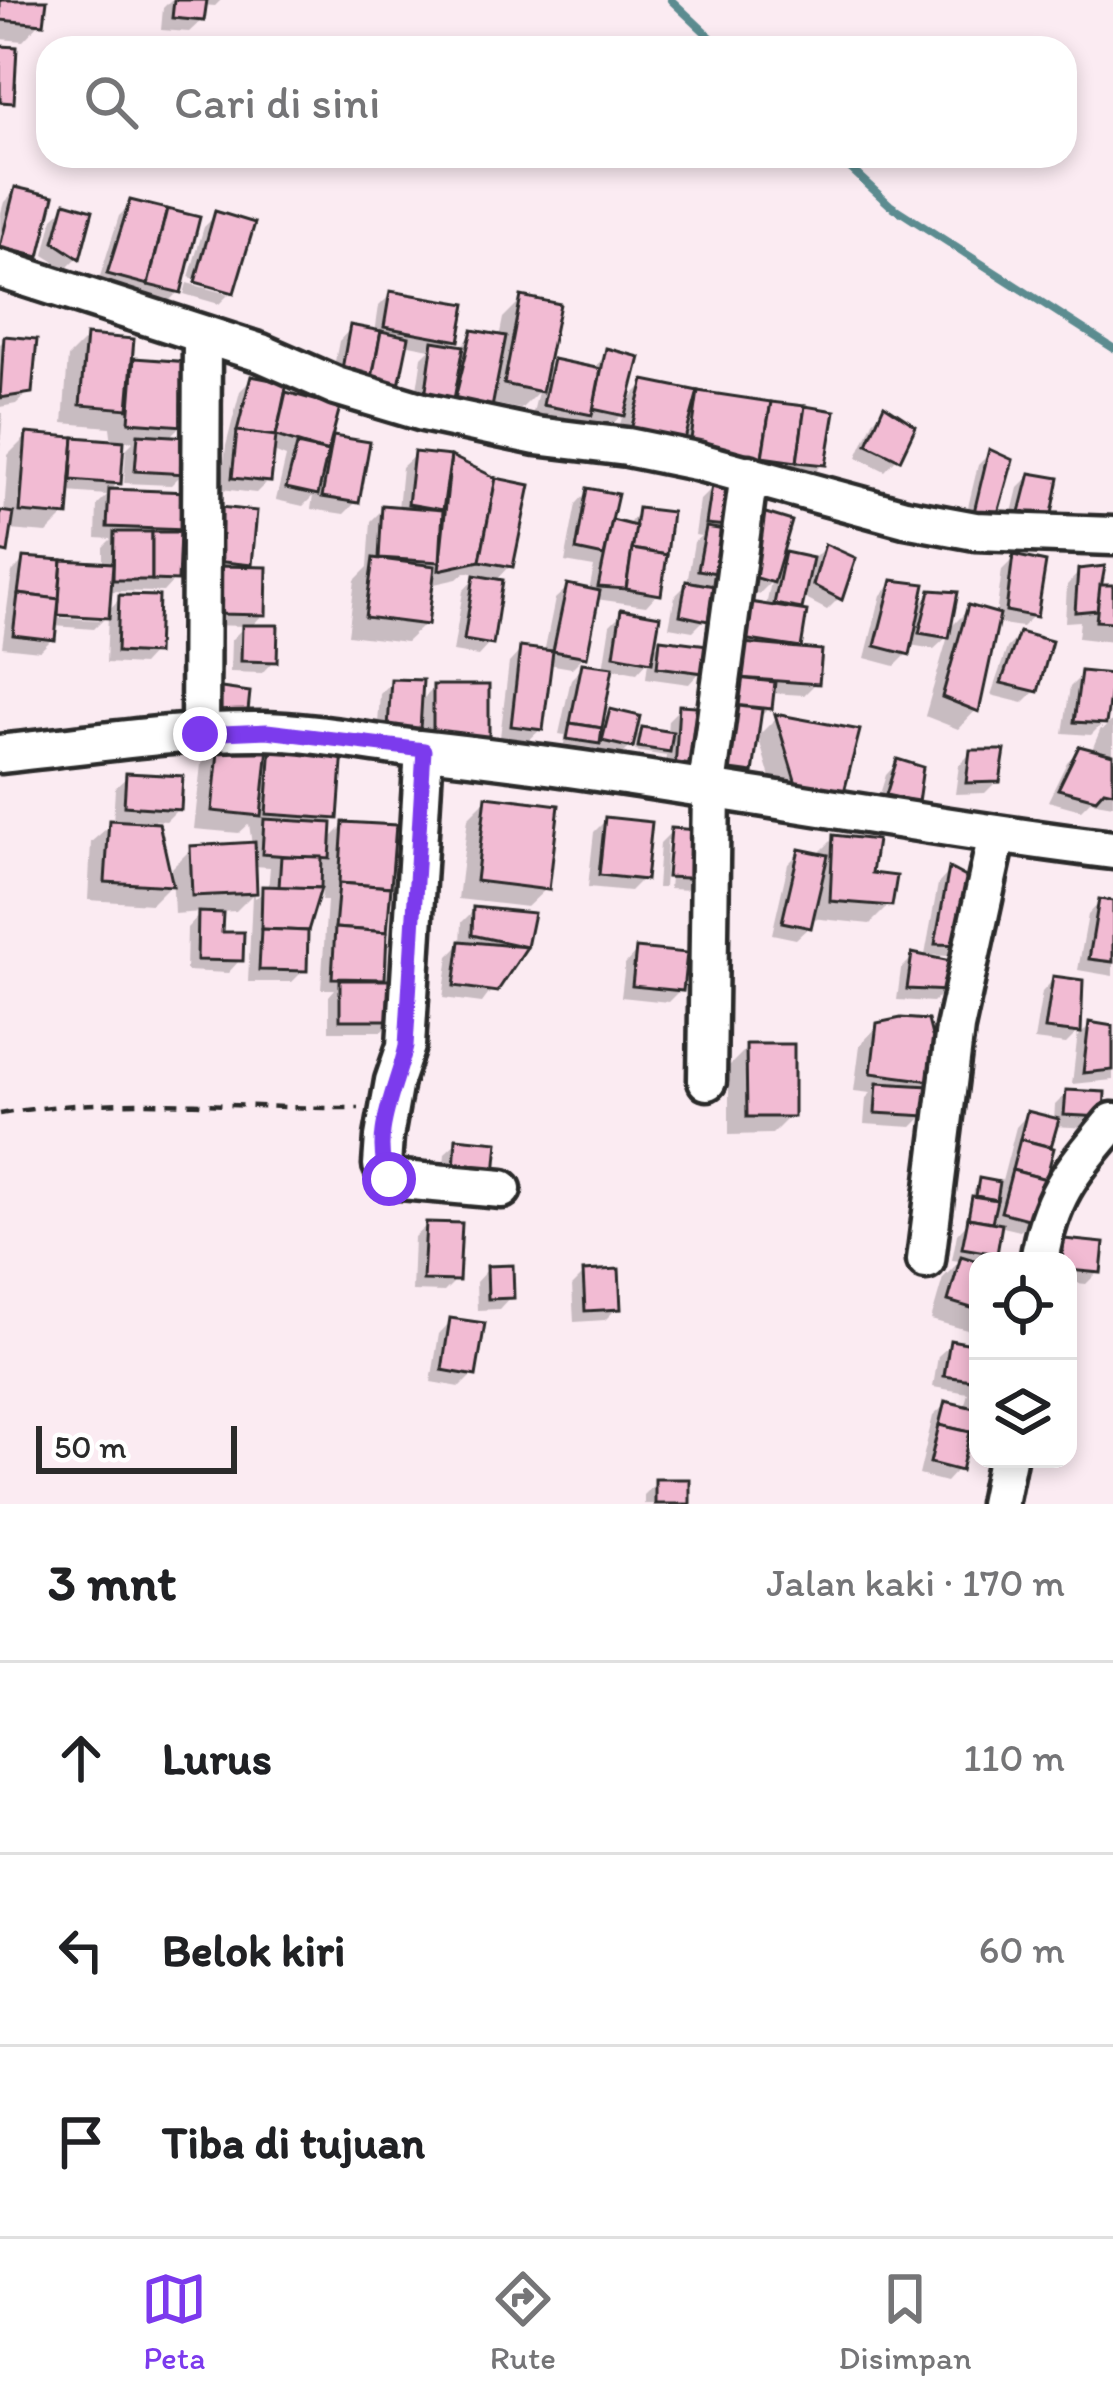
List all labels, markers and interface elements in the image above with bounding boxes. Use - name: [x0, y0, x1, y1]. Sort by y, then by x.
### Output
- search box: [36, 36, 1077, 168]
- icon: search: [78, 69, 144, 135]
- text: Cari di sini: [174, 75, 380, 129]
- route end: [173, 707, 227, 761]
- route start: [362, 1152, 416, 1206]
- map controls: [969, 1252, 1077, 1468]
- button: locate: [969, 1252, 1077, 1360]
- button: layers: [969, 1360, 1077, 1468]
- scale bar: [36, 1420, 237, 1473]
- text: 50 m: [54, 1427, 127, 1466]
- text: 3 mnt: [48, 1552, 177, 1613]
- text: Jalan kaki · 170 m: [766, 1559, 1065, 1606]
- icon: ahead: [48, 1725, 114, 1791]
- text: Lurus: [162, 1731, 272, 1785]
- text: 110 m: [963, 1734, 1065, 1781]
- icon: left: [48, 1917, 114, 1983]
- text: Belok kiri: [162, 1923, 345, 1977]
- text: 60 m: [979, 1926, 1065, 1973]
- icon: arrive: [48, 2109, 114, 2175]
- text: Tiba di tujuan: [162, 2115, 425, 2169]
- tab: Peta: [141, 2266, 207, 2377]
- tab: Rute: [490, 2266, 556, 2377]
- tab: Disimpan: [839, 2266, 972, 2377]

